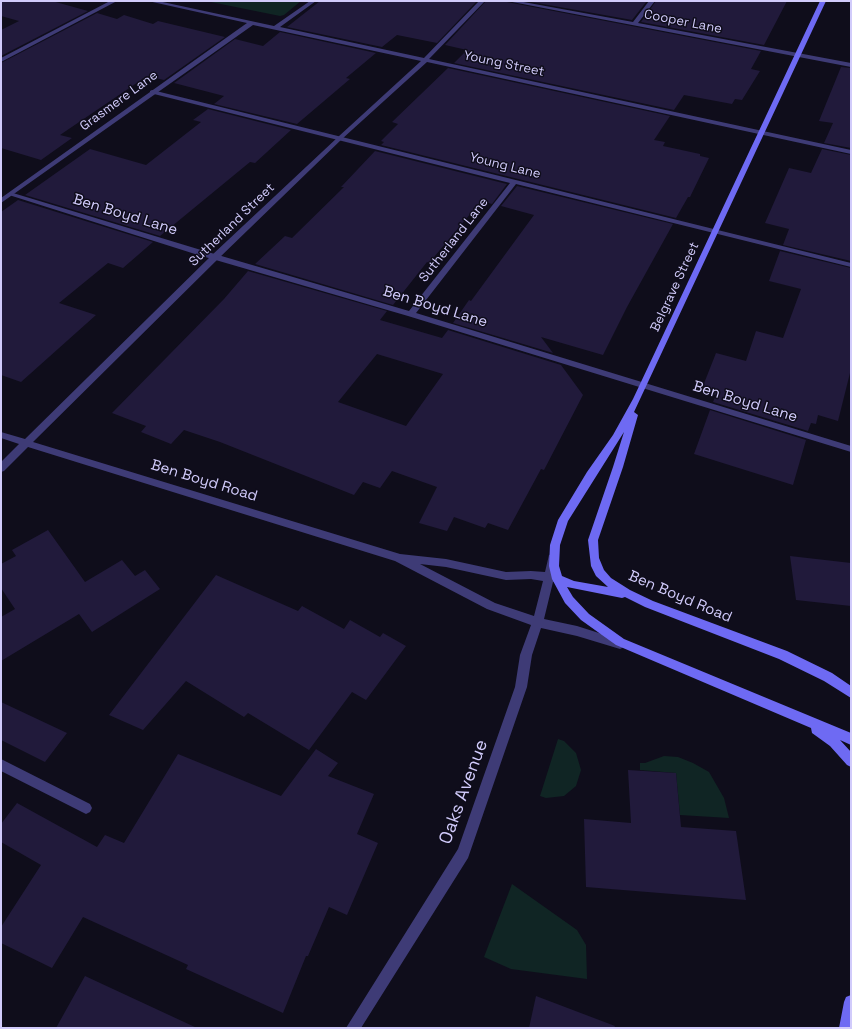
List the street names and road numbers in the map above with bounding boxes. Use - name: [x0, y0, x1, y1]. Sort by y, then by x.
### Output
- street label: Cooper Lane: [643, 7, 723, 37]
- street label: Young Street: [462, 48, 546, 80]
- street label: Grasmere Lane: [77, 68, 161, 134]
- street label: Young Lane: [468, 150, 542, 182]
- street label: Sutherland Street: [186, 180, 278, 270]
- street label: Ben Boyd Lane: [70, 191, 180, 239]
- street label: Sutherland Lane: [416, 195, 492, 285]
- street label: Belgrave Street: [647, 240, 703, 334]
- street label: Ben Boyd Lane: [380, 283, 490, 331]
- street label: Ben Boyd Lane: [690, 378, 800, 426]
- street label: Ben Boyd Road: [149, 456, 259, 506]
- street label: Ben Boyd Road: [626, 567, 734, 627]
- street label: Oaks Avenue: [435, 737, 493, 847]

